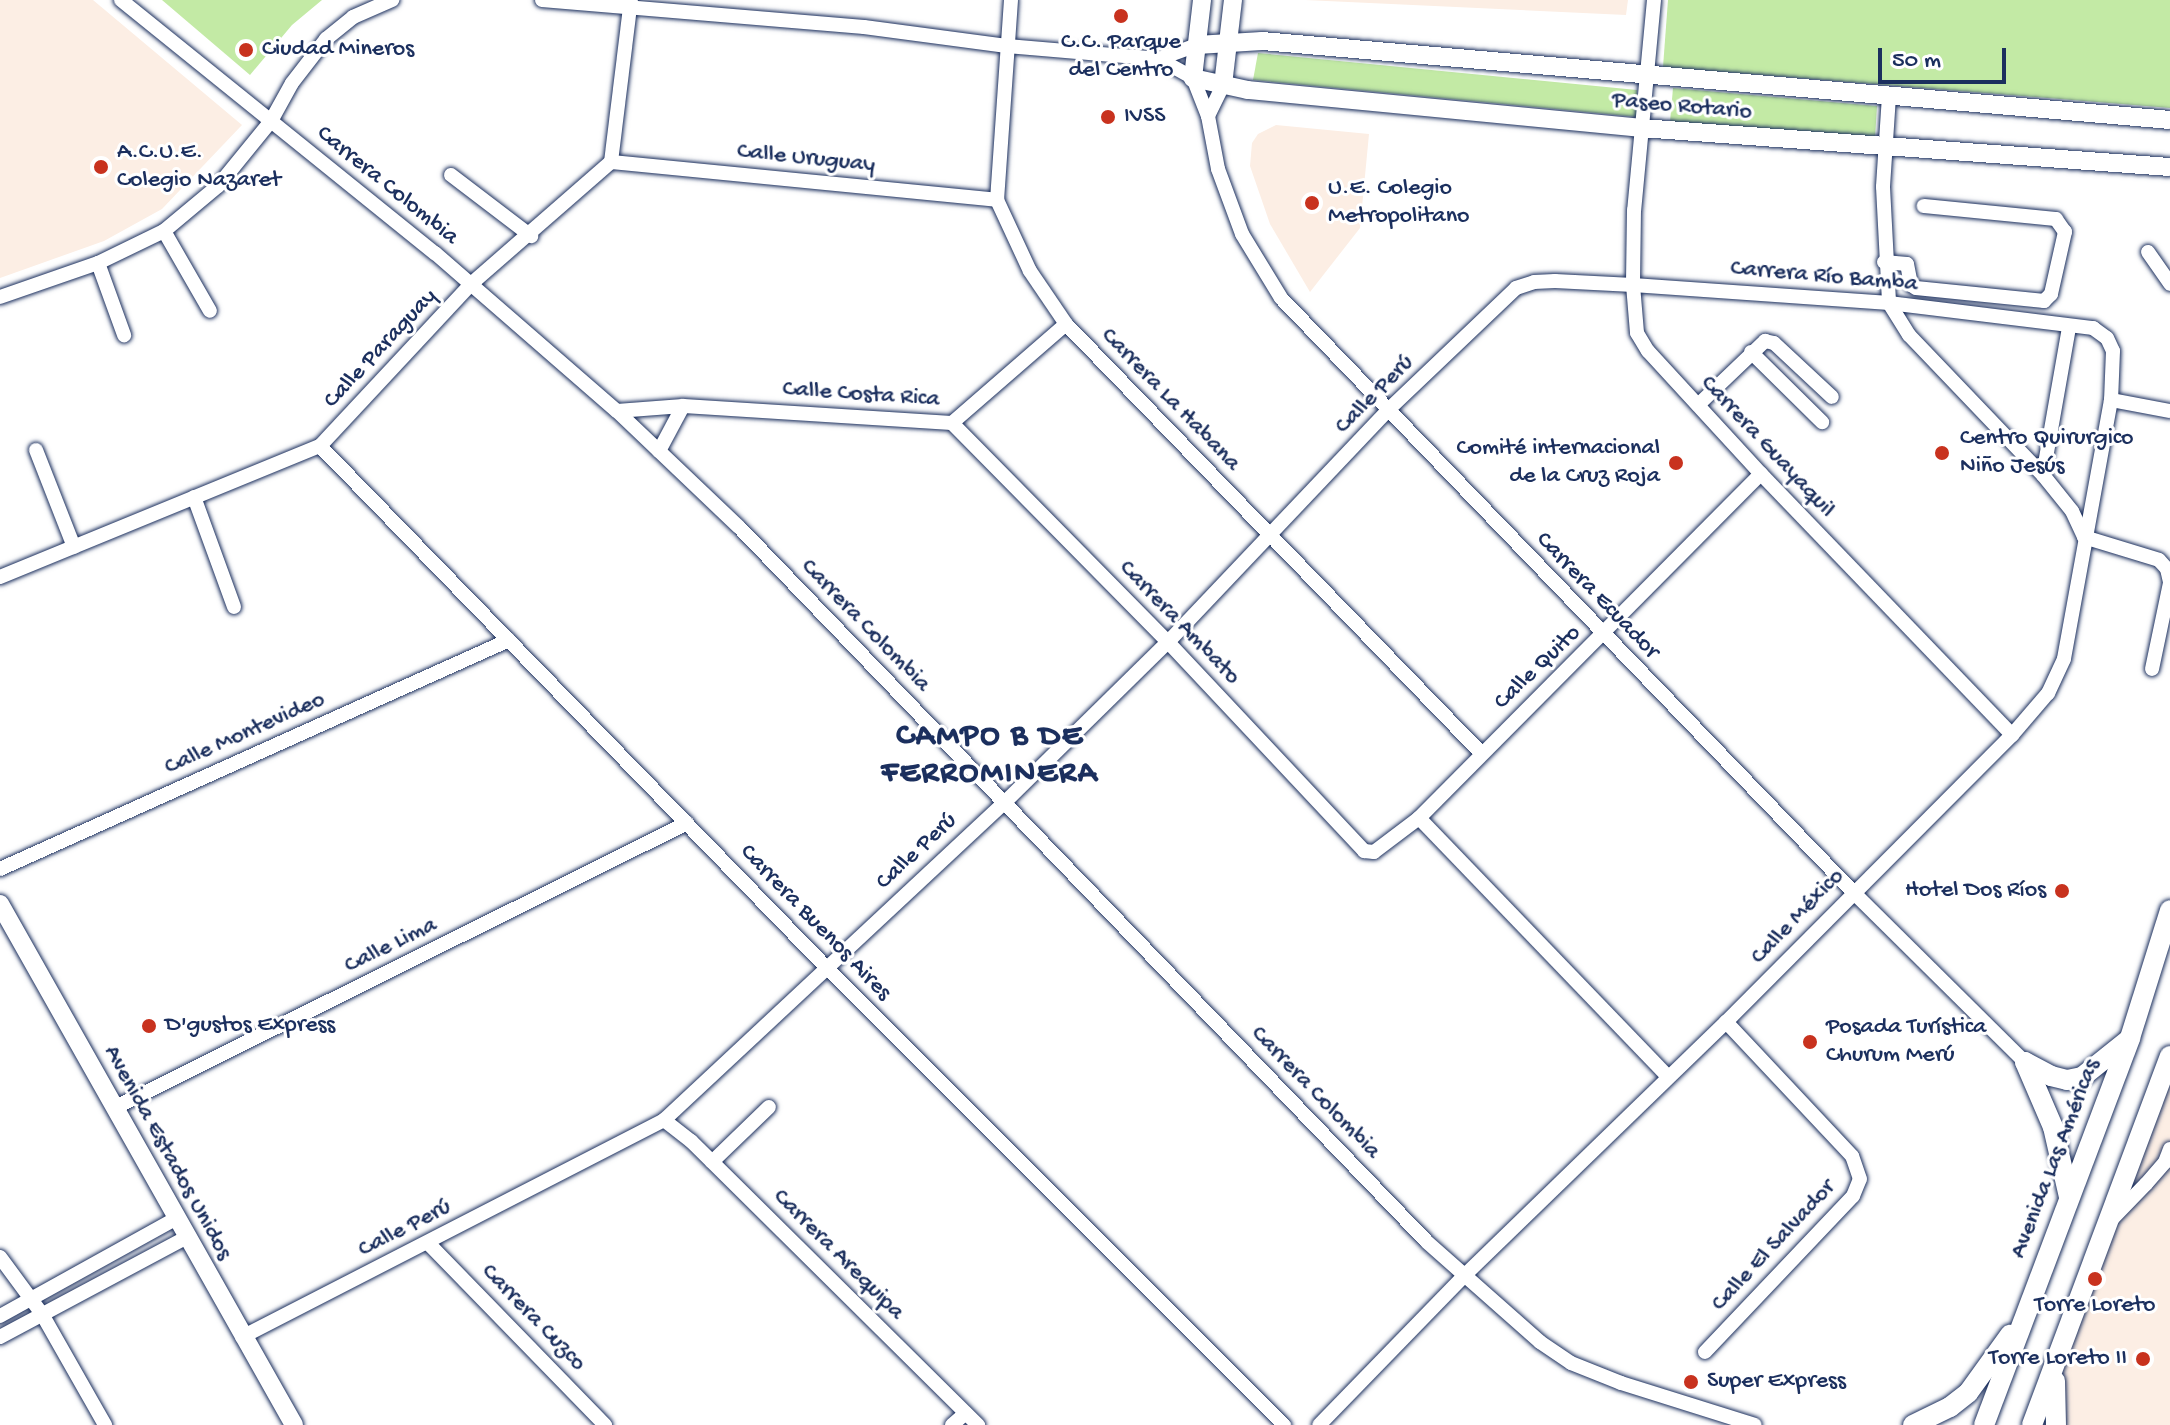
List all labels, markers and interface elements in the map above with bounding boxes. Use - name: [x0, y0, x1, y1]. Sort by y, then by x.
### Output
- marker: C.C. Parque del Centro: [1112, 7, 1130, 25]
- place label: C.C. Parque del Centro: [1061, 29, 1181, 85]
- scale bar: [1882, 32, 2010, 82]
- place label: Ciudad Mineros: [262, 36, 414, 64]
- marker: Ciudad Mineros: [237, 41, 255, 59]
- text: 50 m: [1892, 47, 1941, 76]
- street label: Paseo Rotario: [1611, 87, 1753, 127]
- place label: IVSS: [1124, 103, 1165, 131]
- marker: IVSS: [1099, 108, 1117, 126]
- street label: Carrera Colombia: [310, 120, 464, 252]
- street label: Calle Uruguay: [736, 137, 876, 181]
- place label: A.C.U.E. Colegio Nazaret: [117, 139, 281, 195]
- marker: A.C.U.E. Colegio Nazaret: [92, 158, 110, 176]
- place label: U.E. Colegio Metropolitano: [1328, 175, 1470, 231]
- marker: U.E. Colegio Metropolitano: [1303, 194, 1321, 212]
- street label: Carrera Río Bamba: [1729, 254, 1919, 300]
- street label: Calle Paraguay: [318, 283, 444, 415]
- street label: Carrera La Habana: [1094, 322, 1246, 478]
- street label: Calle Perú: [1329, 349, 1421, 441]
- street label: Carrera Guayaquil: [1694, 370, 1840, 524]
- street label: Calle Costa Rica: [782, 375, 940, 415]
- place label: Centro Quirurgico Niño Jesús: [1960, 425, 2134, 481]
- place label: Comité internacional de la Cruz Roja: [1457, 435, 1660, 491]
- marker: Centro Quirurgico Niño Jesús: [1931, 442, 1953, 464]
- marker: Comité internacional de la Cruz Roja: [1667, 454, 1685, 472]
- street label: Carrera Ecuador: [1529, 526, 1665, 666]
- street label: Carrera Colombia: [794, 553, 936, 699]
- street label: Carrera Ambato: [1112, 554, 1246, 692]
- street label: Calle Quito: [1488, 619, 1588, 717]
- street label: Calle Montevideo: [160, 686, 330, 782]
- district label: CAMPO B DE FERROMINERA: [881, 719, 1099, 794]
- street label: Calle Perú: [870, 807, 964, 897]
- street label: Carrera Buenos Aires: [733, 839, 897, 1007]
- street label: Calle México: [1745, 863, 1851, 971]
- place label: Hotel Dos Ríos: [1905, 877, 2046, 905]
- marker: Hotel Dos Ríos: [2053, 882, 2071, 900]
- street label: Calle Lima: [340, 911, 442, 981]
- place label: D'gustos Express: [165, 1012, 335, 1040]
- place label: Posada Turística Churum Merú: [1826, 1014, 1986, 1070]
- marker: D'gustos Express: [140, 1017, 158, 1035]
- street label: Carrera Colombia: [1244, 1020, 1386, 1166]
- marker: Posada Turística Churum Merú: [1801, 1033, 1819, 1051]
- street label: Avenida Estados Unidos: [96, 1041, 238, 1265]
- street label: Avenida Las Américas: [2005, 1055, 2107, 1263]
- street label: Calle El Salvador: [1706, 1174, 1842, 1318]
- street label: Carrera Arequipa: [766, 1183, 910, 1327]
- street label: Calle Perú: [354, 1193, 456, 1265]
- street label: Carrera Cuzco: [474, 1258, 592, 1378]
- marker: Torre Loreto: [2086, 1270, 2104, 1288]
- place label: Torre Loreto: [2034, 1292, 2156, 1320]
- place label: Torre Loreto II: [1989, 1345, 2127, 1373]
- marker: Torre Loreto II: [2134, 1350, 2152, 1368]
- place label: Super Express: [1707, 1368, 1846, 1396]
- marker: Super Express: [1682, 1373, 1700, 1391]

